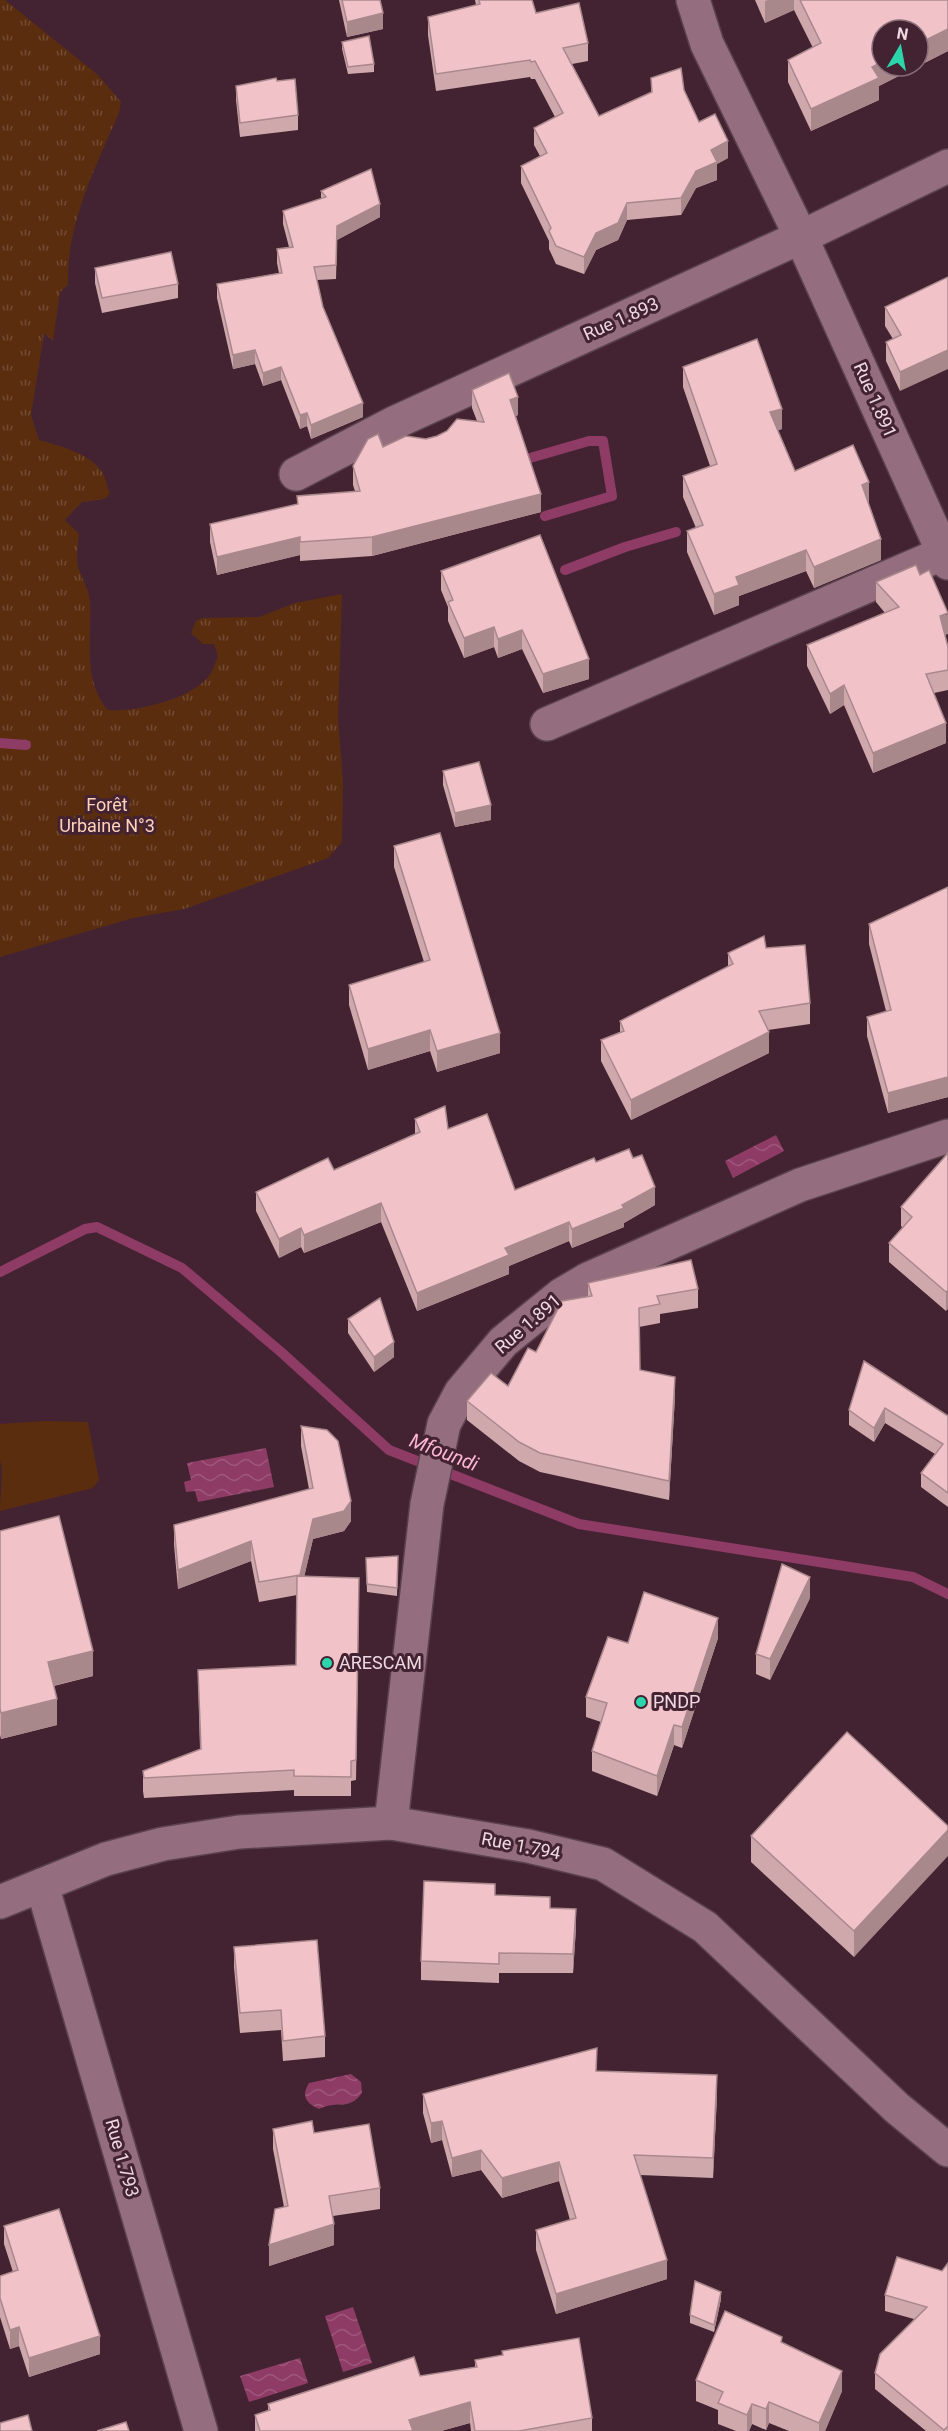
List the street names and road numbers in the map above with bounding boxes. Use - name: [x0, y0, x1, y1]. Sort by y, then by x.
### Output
- street label: Rue 1.893: [580, 293, 662, 344]
- street label: Rue 1.891: [850, 359, 901, 441]
- street label: Rue 1.891: [491, 1289, 565, 1358]
- street label: Rue 1.794: [480, 1828, 562, 1863]
- street label: Rue 1.793: [101, 2116, 144, 2199]

